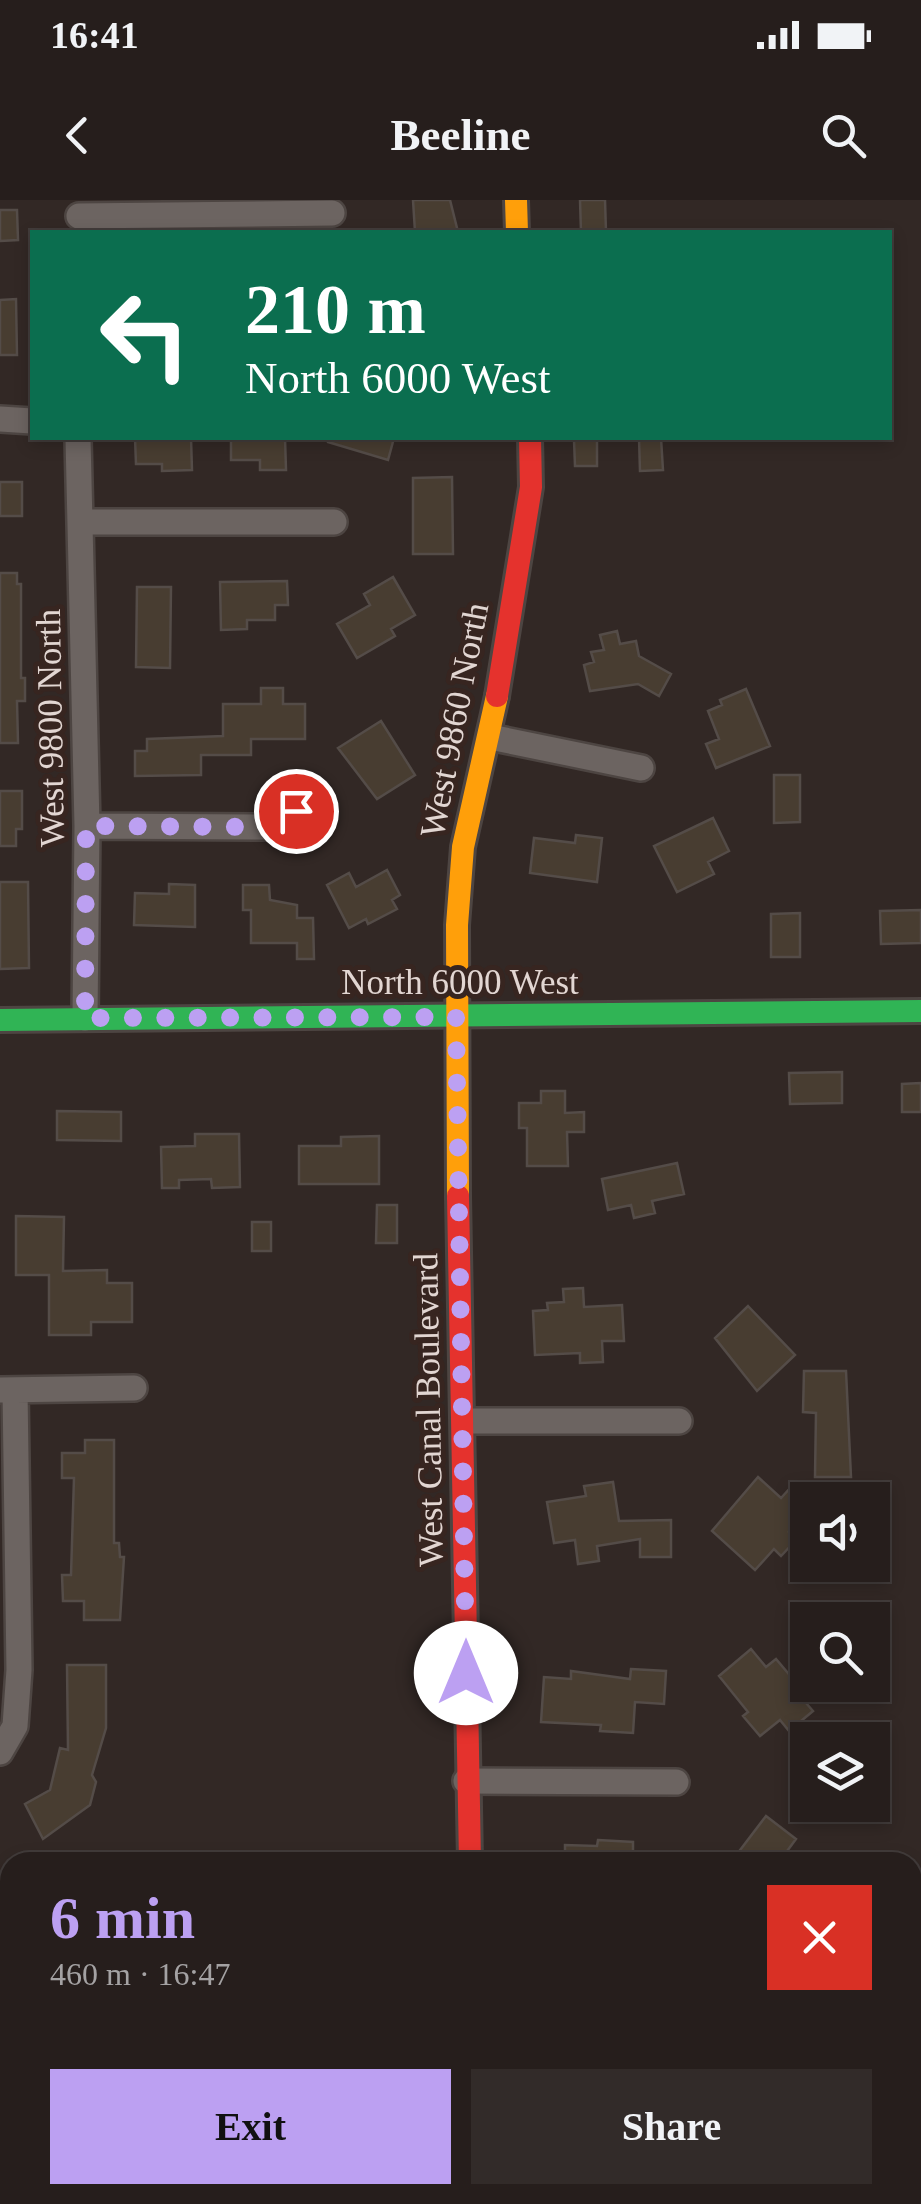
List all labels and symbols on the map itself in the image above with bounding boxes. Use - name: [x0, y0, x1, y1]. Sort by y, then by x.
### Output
- street label: West 9860 North: [413, 599, 496, 841]
- street label: West 9800 North: [29, 608, 72, 847]
- pin: [254, 769, 339, 854]
- street label: North 6000 West: [341, 963, 579, 1002]
- street label: West Canal Boulevard: [406, 1252, 451, 1567]
- position arrow: [414, 1621, 518, 1725]

